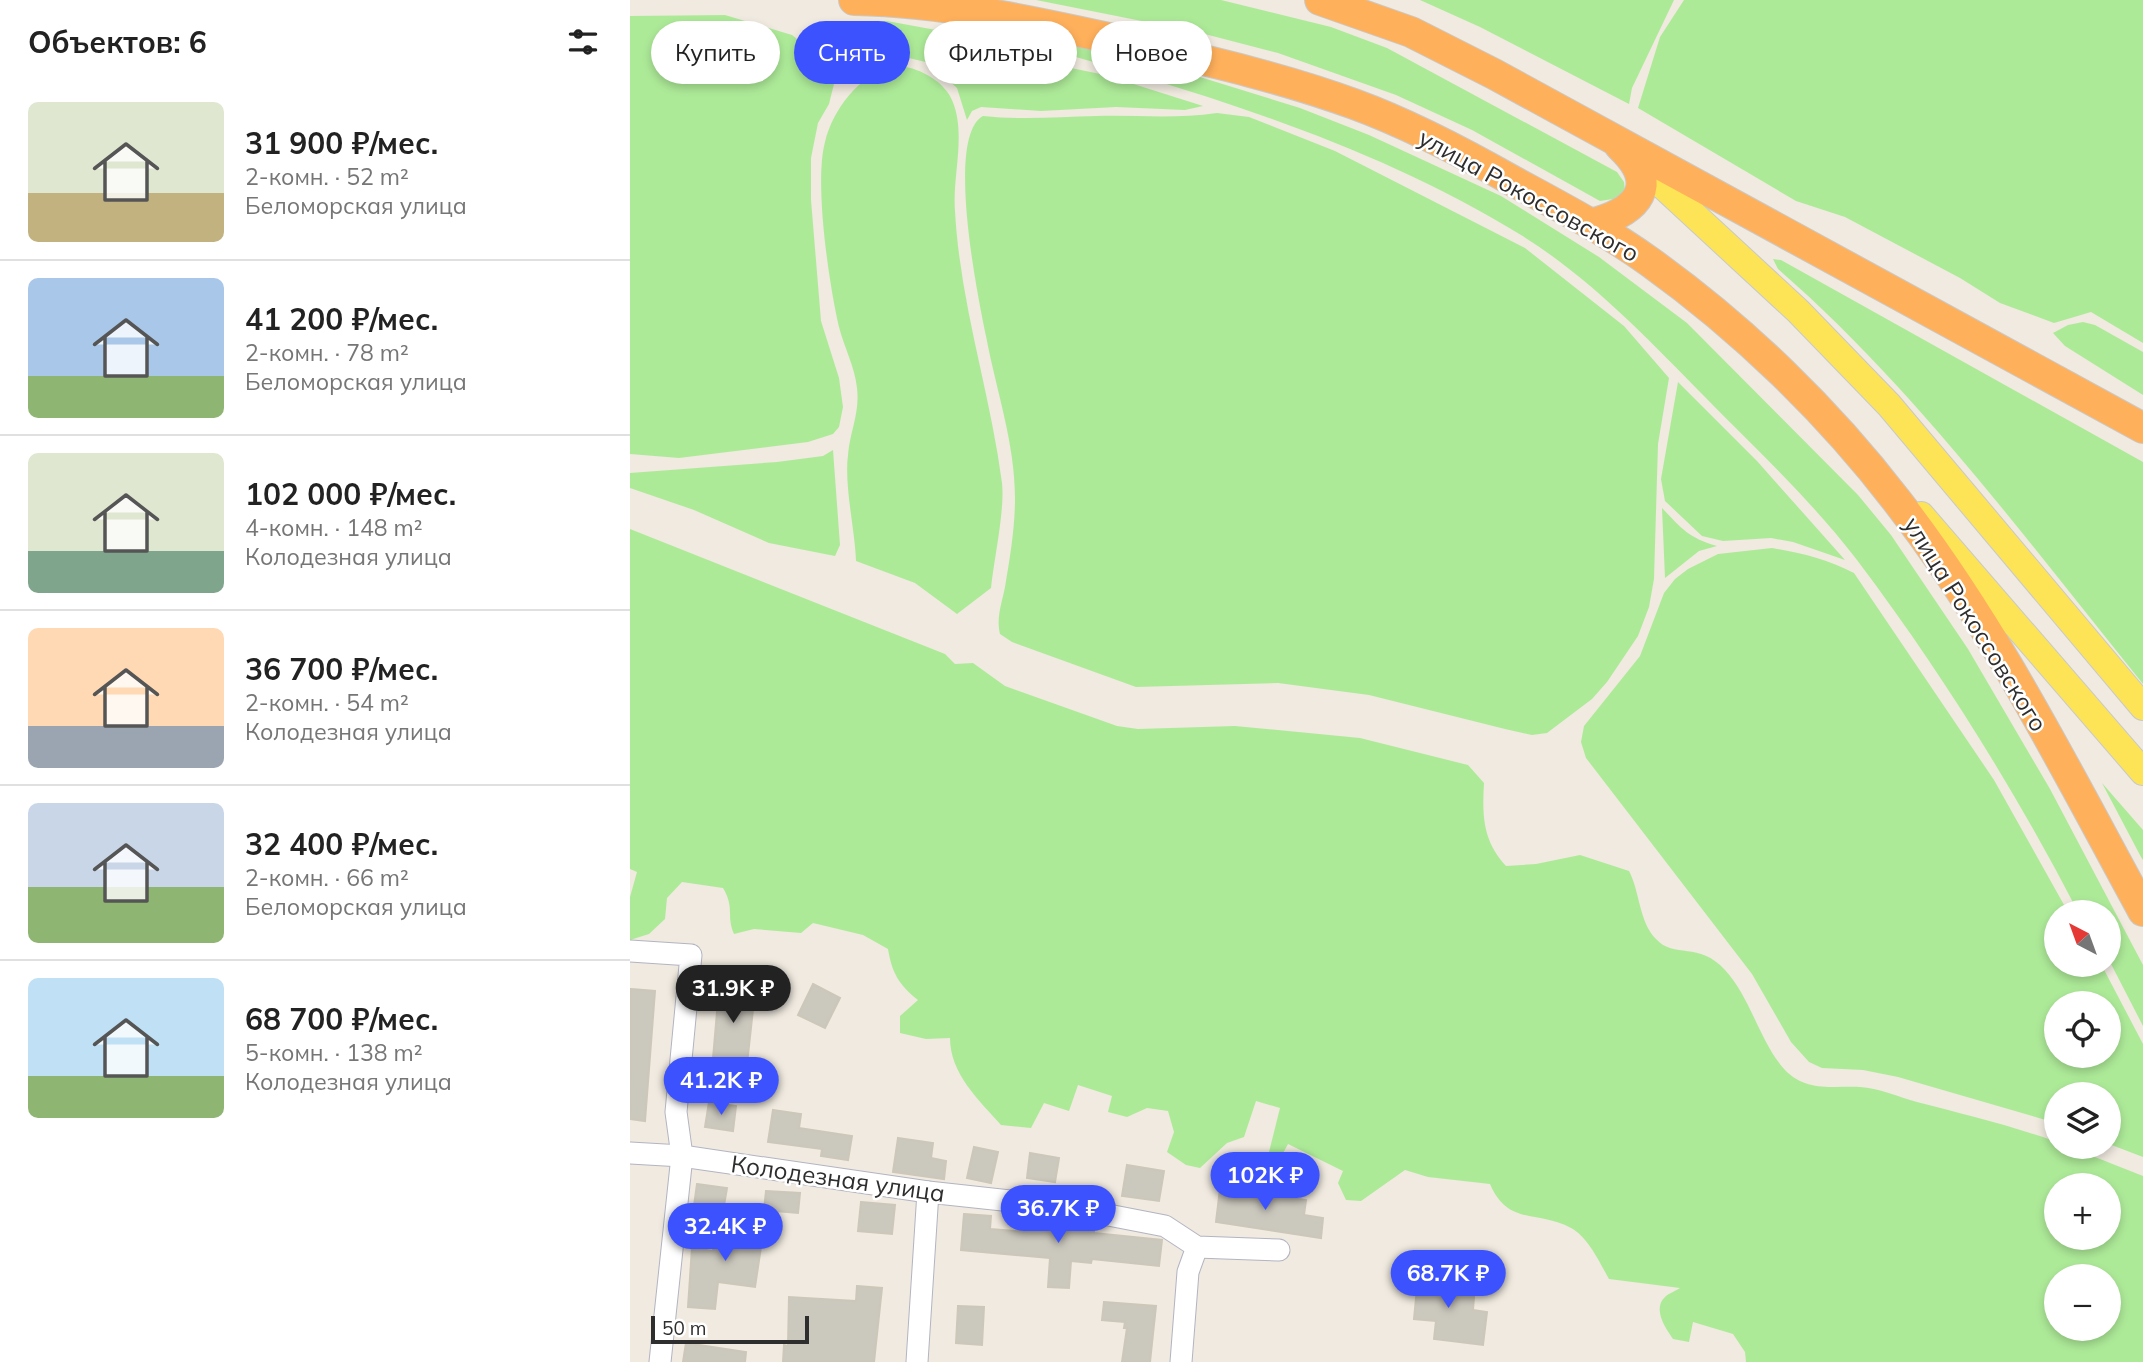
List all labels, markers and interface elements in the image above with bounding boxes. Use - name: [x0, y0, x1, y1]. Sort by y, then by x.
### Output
- chip: Купить: [651, 21, 780, 84]
- chip: Снять: [794, 21, 910, 84]
- chip: Фильтры: [924, 21, 1077, 84]
- chip: Новое: [1091, 21, 1212, 84]
- text: Объектов: 6: [28, 23, 207, 61]
- icon: filters: [564, 23, 602, 61]
- street label: улица Рокоссовского: [1414, 122, 1644, 268]
- text: 31 900 ₽/мес.: [245, 124, 438, 162]
- icon: home: [84, 130, 168, 214]
- text: 2-комн. · 52 m²: [245, 162, 409, 191]
- text: Беломорская улица: [245, 191, 467, 220]
- text: 41 200 ₽/мес.: [245, 300, 438, 338]
- icon: home: [84, 306, 168, 390]
- text: 2-комн. · 78 m²: [245, 338, 409, 367]
- text: Беломорская улица: [245, 367, 467, 396]
- text: 102 000 ₽/мес.: [245, 475, 456, 513]
- icon: home: [84, 481, 168, 565]
- street label: улица Рокоссовского: [1898, 511, 2054, 737]
- text: 4-комн. · 148 m²: [245, 513, 423, 542]
- text: Колодезная улица: [245, 542, 452, 571]
- text: 36 700 ₽/мес.: [245, 650, 438, 688]
- icon: home: [84, 656, 168, 740]
- text: 2-комн. · 54 m²: [245, 688, 409, 717]
- text: Колодезная улица: [245, 717, 452, 746]
- text: 32 400 ₽/мес.: [245, 825, 438, 863]
- icon: home: [84, 831, 168, 915]
- text: 2-комн. · 66 m²: [245, 863, 409, 892]
- text: Беломорская улица: [245, 892, 467, 921]
- north arrow: [2044, 900, 2121, 976]
- map controls: [2044, 900, 2121, 1341]
- pin: 31.9K ₽: [668, 965, 798, 1025]
- text: 31.9K ₽: [692, 973, 774, 1002]
- button: locate: [2044, 991, 2121, 1068]
- text: 68 700 ₽/мес.: [245, 1000, 438, 1038]
- icon: home: [84, 1006, 168, 1090]
- text: 5-комн. · 138 m²: [245, 1038, 423, 1067]
- pin: 41.2K ₽: [656, 1058, 786, 1117]
- text: 41.2K ₽: [680, 1065, 762, 1094]
- text: Колодезная улица: [245, 1067, 452, 1096]
- button: layers: [2044, 1082, 2121, 1159]
- street label: Колодезная улица: [729, 1148, 947, 1208]
- pin: 102K ₽: [1208, 1152, 1322, 1212]
- text: 102K ₽: [1227, 1160, 1303, 1189]
- button: +: [2044, 1173, 2121, 1250]
- pin: 36.7K ₽: [993, 1186, 1123, 1245]
- text: 36.7K ₽: [1017, 1193, 1099, 1222]
- pin: 32.4K ₽: [660, 1204, 790, 1263]
- text: 32.4K ₽: [684, 1211, 766, 1240]
- pin: 68.7K ₽: [1383, 1250, 1513, 1310]
- text: 68.7K ₽: [1407, 1258, 1489, 1287]
- button: −: [2044, 1264, 2121, 1341]
- scale bar: [651, 1313, 808, 1345]
- text: 50 m: [662, 1316, 706, 1340]

